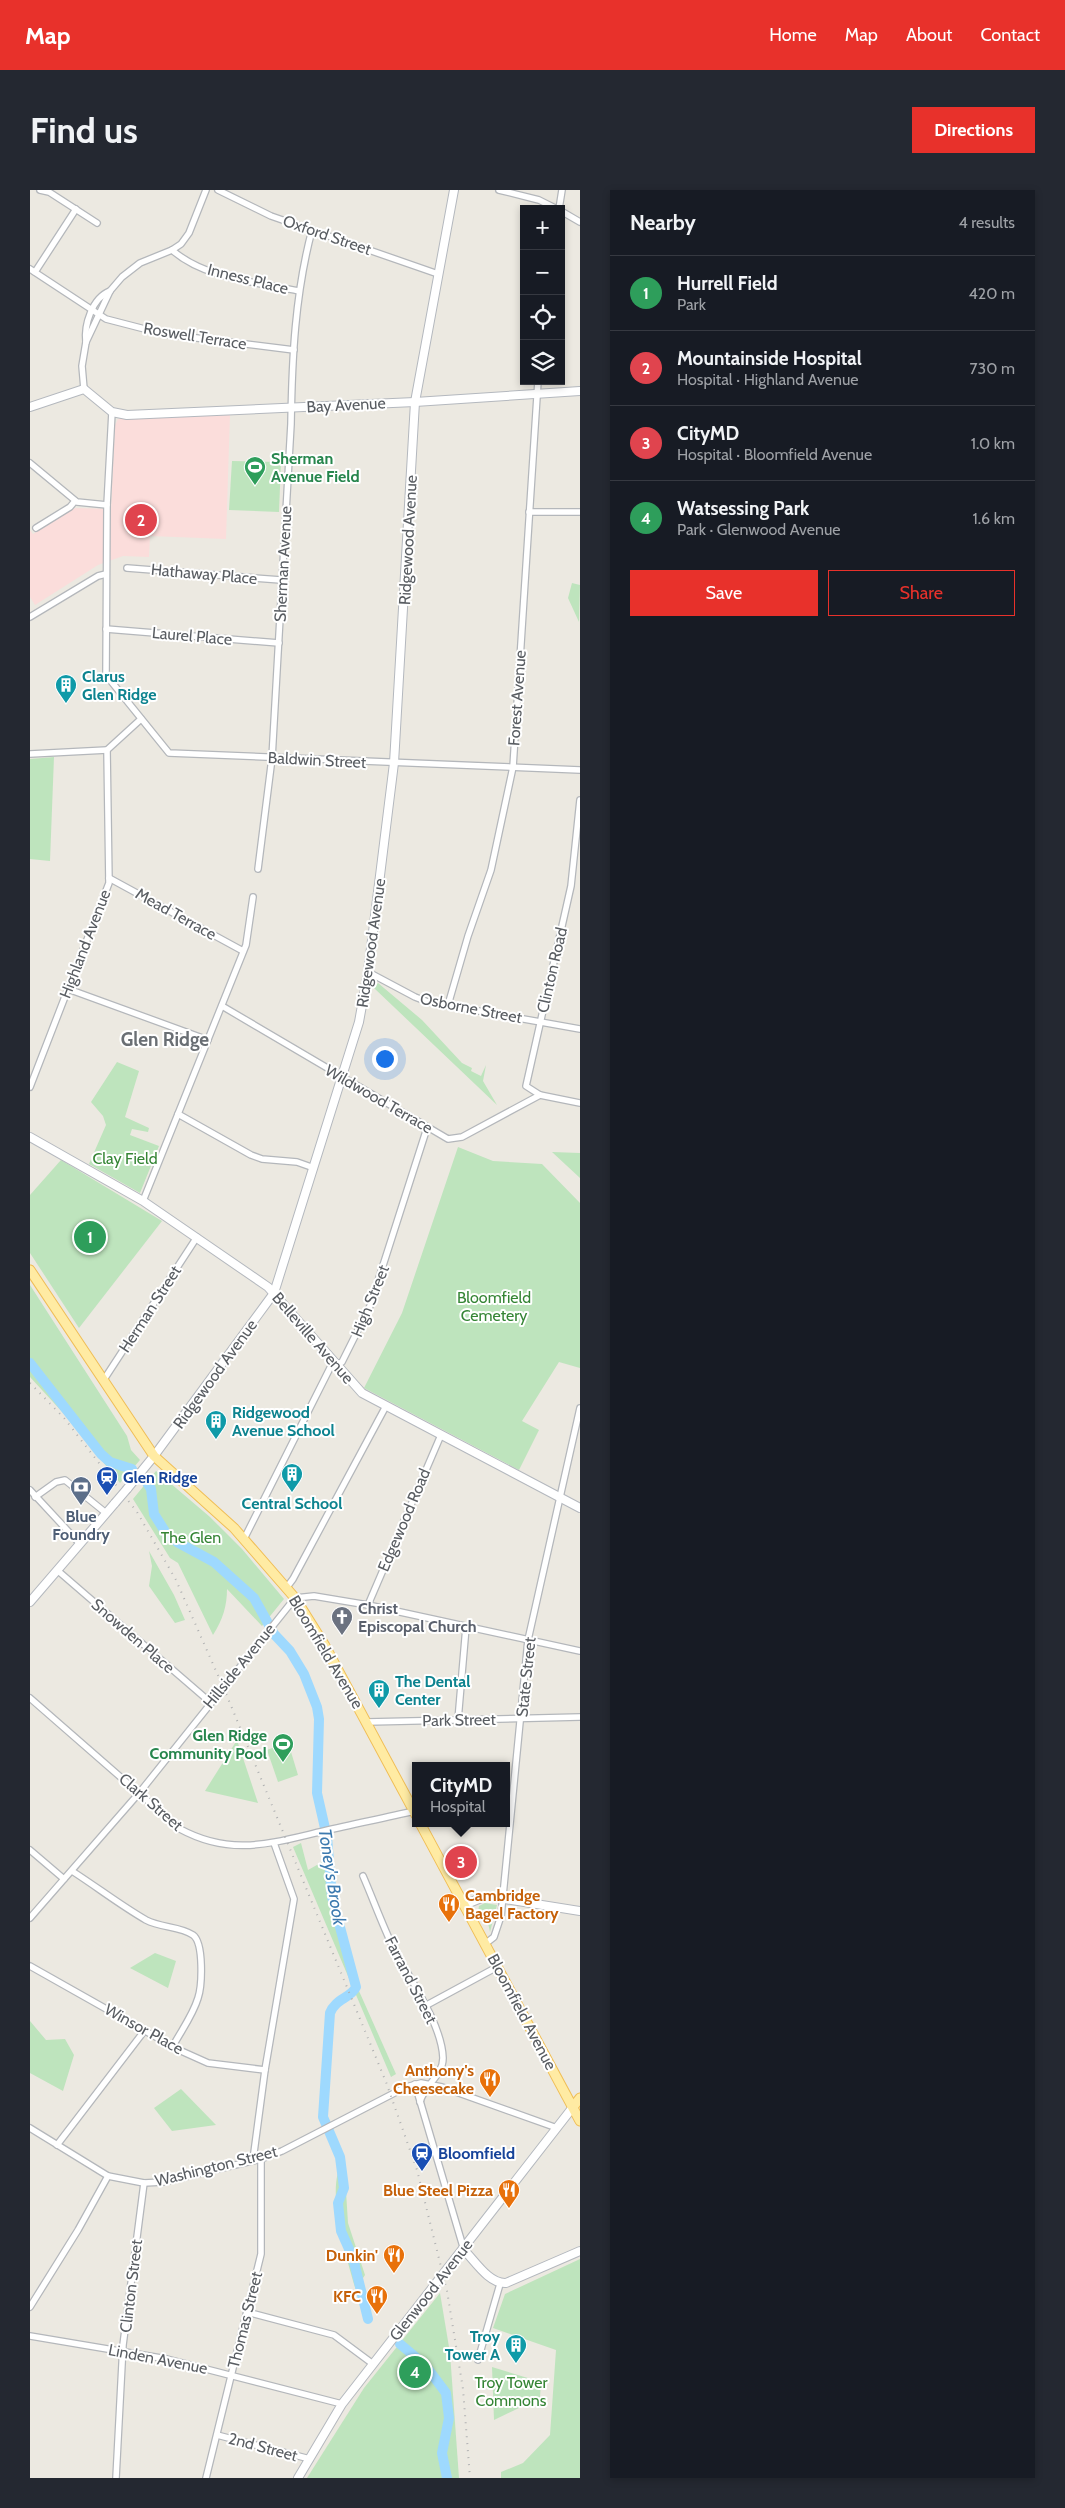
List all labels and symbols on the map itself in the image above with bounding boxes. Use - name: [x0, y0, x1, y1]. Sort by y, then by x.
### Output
- street label: Oxford Street: [280, 211, 374, 259]
- street label: Inness Place: [206, 260, 290, 298]
- street label: Roswell Terrace: [142, 318, 248, 354]
- street label: Bay Avenue: [306, 393, 386, 417]
- place label: Sherman Avenue Field: [271, 449, 360, 486]
- sports icon: Sherman Avenue Field: [243, 455, 267, 486]
- street label: Ridgewood Avenue: [395, 474, 421, 606]
- pin: 2: [125, 501, 157, 539]
- street label: Sherman Avenue: [270, 505, 296, 623]
- street label: Hathaway Place: [150, 560, 258, 588]
- street label: Laurel Place: [151, 623, 233, 649]
- street label: Forest Avenue: [504, 650, 530, 746]
- place label: Clarus Glen Ridge: [82, 667, 156, 704]
- building icon: Clarus Glen Ridge: [54, 673, 78, 704]
- street label: Baldwin Street: [267, 748, 367, 772]
- street label: Ridgewood Avenue: [353, 877, 389, 1009]
- street label: Mead Terrace: [132, 884, 220, 944]
- street label: Highland Avenue: [56, 887, 114, 1001]
- street label: Clinton Road: [533, 925, 571, 1015]
- street label: Osborne Street: [418, 989, 524, 1027]
- district label: Glen Ridge: [121, 1028, 209, 1051]
- your location: [372, 1046, 398, 1072]
- street label: Wildwood Terrace: [322, 1060, 436, 1138]
- park label: Clay Field: [92, 1149, 158, 1168]
- pin: 1: [74, 1218, 106, 1256]
- street label: Herman Street: [115, 1262, 185, 1356]
- street label: High Street: [347, 1262, 393, 1340]
- park label: Bloomfield Cemetery: [457, 1288, 531, 1325]
- street label: Belleville Avenue: [268, 1289, 358, 1387]
- street label: Ridgewood Avenue: [169, 1316, 261, 1432]
- place label: Ridgewood Avenue School: [232, 1403, 335, 1440]
- building icon: Ridgewood Avenue School: [204, 1409, 228, 1440]
- building icon: Central School: [280, 1462, 304, 1493]
- station icon: Glen Ridge: [95, 1465, 119, 1496]
- street label: Edgewood Road: [374, 1466, 434, 1574]
- place label: Glen Ridge: [123, 1468, 197, 1487]
- bank icon: Blue Foundry: [69, 1475, 93, 1506]
- place label: Central School: [242, 1494, 342, 1513]
- place label: Blue Foundry: [52, 1507, 110, 1544]
- park label: The Glen: [161, 1528, 221, 1547]
- street label: Bloomfield Avenue: [285, 1592, 367, 1712]
- street label: Snowden Place: [88, 1595, 178, 1677]
- place label: Christ Episcopal Church: [358, 1599, 477, 1636]
- church icon: Christ Episcopal Church: [330, 1605, 354, 1636]
- street label: Hillside Avenue: [199, 1620, 279, 1712]
- street label: State Street: [512, 1635, 540, 1718]
- place label: The Dental Center: [395, 1672, 471, 1709]
- building icon: The Dental Center: [367, 1678, 391, 1709]
- street label: Park Street: [422, 1710, 497, 1730]
- place label: Glen Ridge Community Pool: [150, 1726, 267, 1763]
- sports icon: Glen Ridge Community Pool: [271, 1732, 295, 1763]
- street label: Clark Street: [115, 1769, 187, 1835]
- water label: Toney's Brook: [313, 1827, 351, 1928]
- pin: 3: [445, 1843, 477, 1881]
- place label: Cambridge Bagel Factory: [465, 1886, 559, 1923]
- restaurant icon: Cambridge Bagel Factory: [437, 1892, 461, 1923]
- street label: Farrand Street: [381, 1933, 441, 2027]
- street label: Bloomfield Avenue: [483, 1951, 561, 2073]
- street label: Winsor Place: [101, 2000, 187, 2058]
- place label: Anthony's Cheesecake: [393, 2061, 474, 2098]
- restaurant icon: Anthony's Cheesecake: [478, 2067, 502, 2098]
- street label: Washington Street: [153, 2141, 280, 2190]
- station icon: Bloomfield: [410, 2141, 434, 2172]
- place label: Bloomfield: [438, 2144, 515, 2163]
- restaurant icon: Blue Steel Pizza: [497, 2178, 521, 2209]
- place label: Blue Steel Pizza: [383, 2181, 493, 2200]
- street label: Glenwood Avenue: [385, 2235, 477, 2345]
- street label: Clinton Street: [116, 2238, 146, 2334]
- restaurant icon: Dunkin': [382, 2243, 406, 2274]
- place label: Dunkin': [326, 2246, 378, 2265]
- street label: Thomas Street: [224, 2269, 266, 2370]
- restaurant icon: KFC: [365, 2284, 389, 2315]
- place label: KFC: [333, 2287, 361, 2306]
- place label: Troy Tower A: [445, 2327, 500, 2364]
- building icon: Troy Tower A: [504, 2333, 528, 2364]
- street label: Linden Avenue: [107, 2340, 209, 2378]
- pin: 4: [399, 2353, 431, 2391]
- park label: Troy Tower Commons: [474, 2373, 548, 2410]
- street label: 2nd Street: [226, 2429, 300, 2466]

